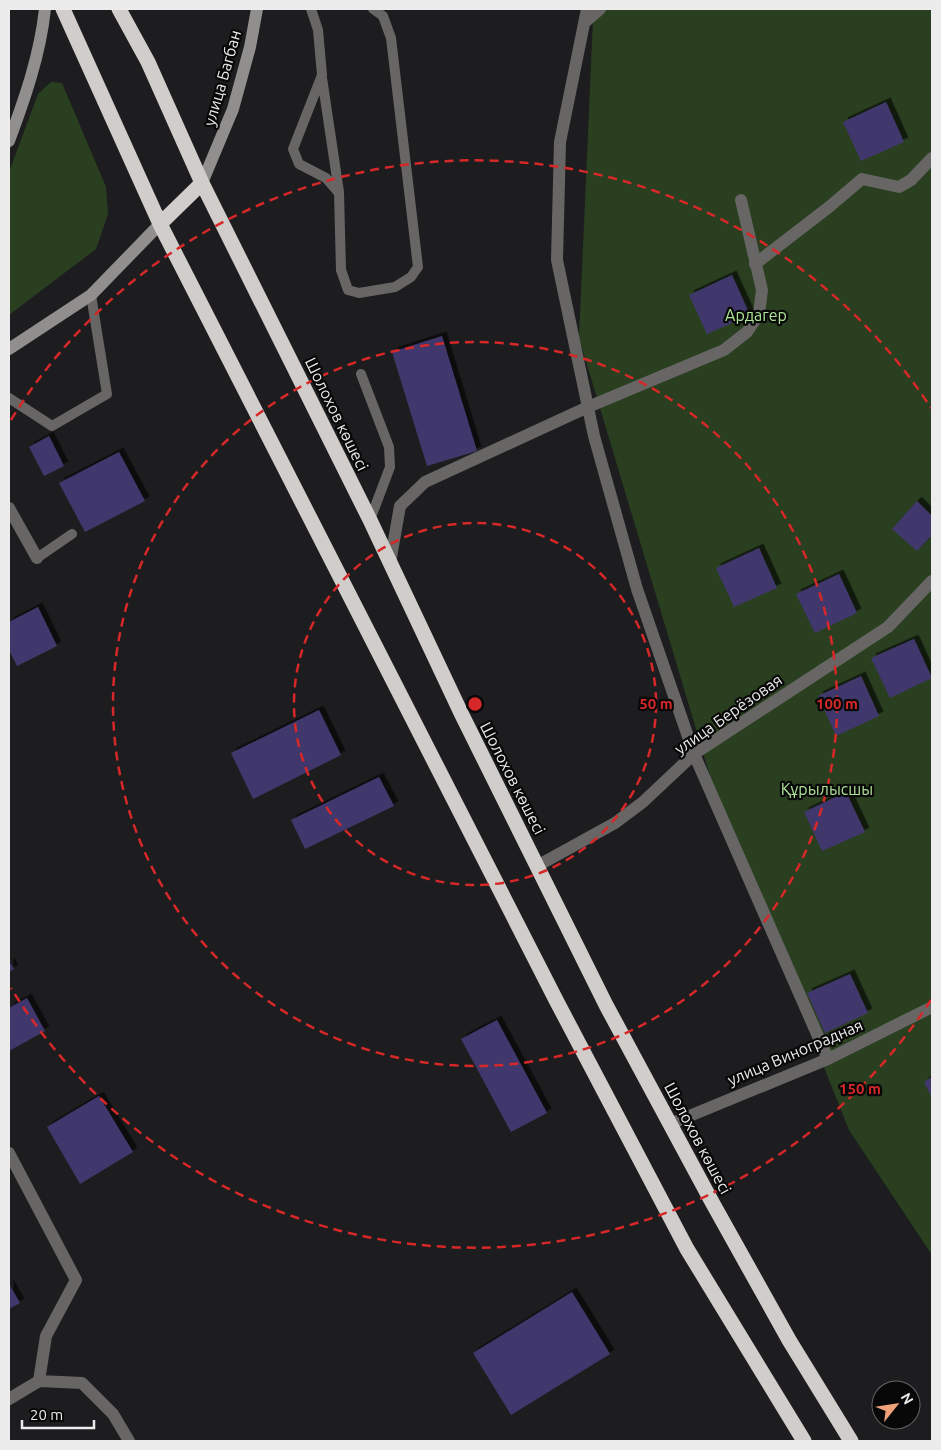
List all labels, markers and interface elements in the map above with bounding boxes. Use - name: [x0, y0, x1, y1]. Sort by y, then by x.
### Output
- street label: улица Багбан: [200, 28, 244, 128]
- park label: Ардагер: [725, 306, 787, 324]
- street label: Шолохов көшесі: [302, 354, 372, 474]
- street label: улица Берёзовая: [671, 670, 785, 758]
- centre of rings: [466, 695, 484, 713]
- text: 50 m: [639, 695, 673, 712]
- text: 100 m: [816, 695, 858, 712]
- street label: Шолохов көшесі: [477, 719, 549, 837]
- park label: Құрылысшы: [781, 780, 873, 798]
- street label: улица Виноградная: [725, 1015, 865, 1089]
- street label: Шолохов көшесі: [661, 1079, 735, 1197]
- text: 150 m: [839, 1080, 881, 1097]
- north arrow: [871, 1380, 921, 1430]
- text: N: [898, 1390, 917, 1407]
- scale bar: [22, 1398, 95, 1430]
- text: 20 m: [30, 1406, 63, 1423]

